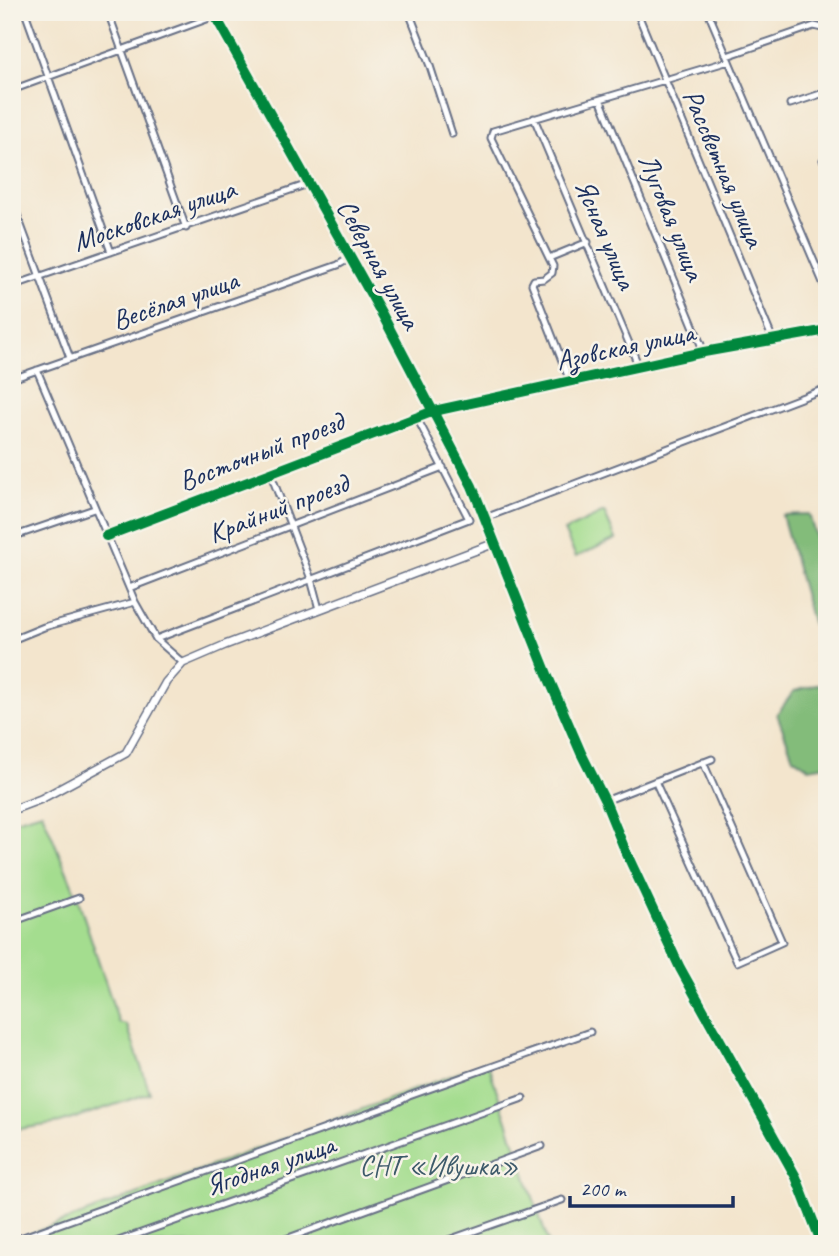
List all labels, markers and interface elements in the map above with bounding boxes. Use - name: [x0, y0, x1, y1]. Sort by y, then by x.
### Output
- street label: Рассветная улица: [675, 84, 774, 254]
- street label: Луговая улица: [631, 149, 714, 287]
- street label: Московская улица: [68, 170, 242, 259]
- street label: Ясная улица: [567, 174, 645, 296]
- street label: Северная улица: [329, 193, 430, 337]
- street label: Весёлая улица: [107, 262, 244, 338]
- street label: Азовская улица: [553, 314, 700, 379]
- street label: Восточный проезд: [174, 402, 351, 498]
- street label: Крайний проезд: [203, 464, 356, 551]
- street label: Ягодная улица: [201, 1126, 342, 1203]
- park label: СНТ «Ивушка»: [360, 1148, 518, 1183]
- scale bar: [570, 1165, 732, 1209]
- text: 200 m: [580, 1176, 627, 1202]

